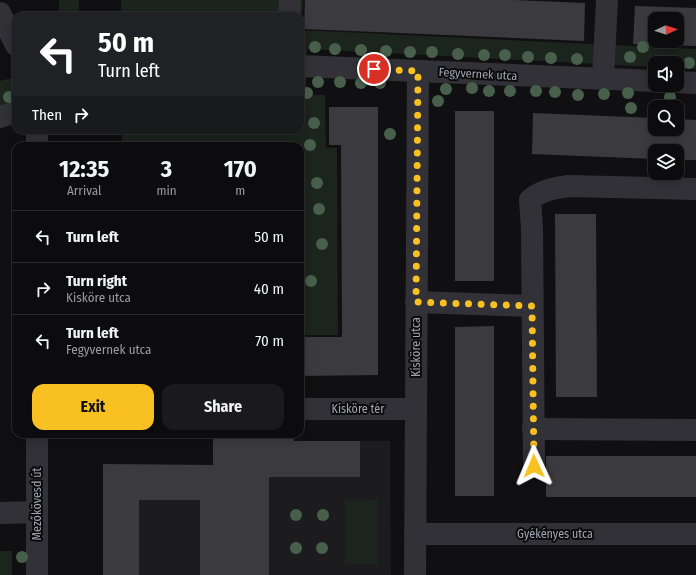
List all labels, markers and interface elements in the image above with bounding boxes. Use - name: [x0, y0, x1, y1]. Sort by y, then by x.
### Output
- north arrow: [648, 12, 684, 48]
- map controls: [648, 12, 684, 180]
- text: 50 m: [98, 26, 154, 59]
- icon: left: [32, 28, 84, 80]
- pin: [357, 52, 391, 86]
- button: sound: [648, 56, 684, 92]
- icon: arrive: [363, 58, 385, 80]
- text: Turn left: [98, 60, 160, 82]
- street label: Fegyvernek utca: [438, 65, 518, 83]
- button: search: [648, 100, 684, 136]
- icon: right: [70, 104, 92, 126]
- text: Then: [32, 106, 62, 124]
- button: layers: [648, 144, 684, 180]
- text: 12:35: [59, 155, 109, 183]
- text: 3: [161, 155, 172, 183]
- text: 170: [224, 155, 257, 183]
- text: Arrival: [67, 183, 101, 198]
- text: min: [156, 183, 177, 198]
- text: m: [235, 183, 245, 198]
- icon: left: [32, 226, 54, 248]
- text: Turn left: [66, 228, 119, 246]
- text: 50 m: [254, 228, 284, 246]
- text: Turn right: [66, 272, 127, 290]
- icon: right: [32, 278, 54, 300]
- text: 40 m: [254, 280, 284, 298]
- text: Kisköre utca: [66, 290, 131, 305]
- street label: Kisköre utca: [409, 317, 423, 377]
- text: Turn left: [66, 324, 119, 342]
- icon: left: [32, 330, 54, 352]
- text: 70 m: [255, 332, 284, 350]
- text: Fegyvernek utca: [66, 342, 151, 357]
- button: Exit: [32, 384, 154, 430]
- button: Share: [162, 384, 284, 430]
- street label: Kisköre tér: [332, 402, 385, 416]
- position arrow: [513, 445, 555, 487]
- street label: Mezőkövesd út: [30, 467, 44, 540]
- street label: Gyékényes utca: [517, 527, 593, 541]

